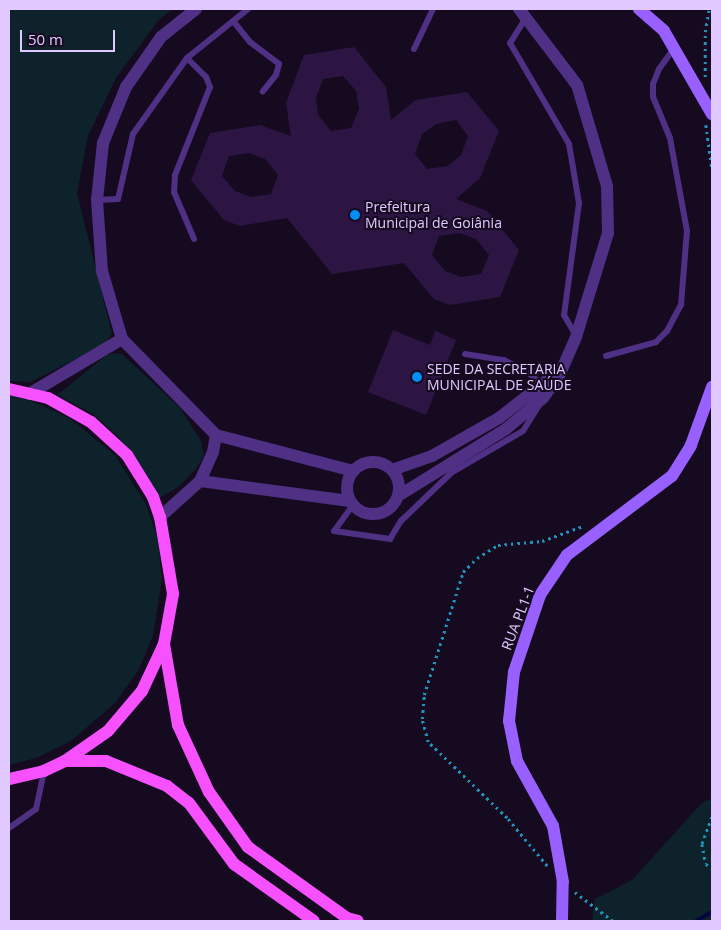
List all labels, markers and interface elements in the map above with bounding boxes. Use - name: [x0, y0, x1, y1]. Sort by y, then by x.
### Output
- scale bar: [22, 20, 118, 52]
- text: 50 m: [28, 29, 63, 49]
- place label: Prefeitura Municipal de Goiânia: [365, 199, 502, 232]
- marker: Prefeitura Municipal de Goiânia: [349, 209, 361, 221]
- place label: SEDE DA SECRETARIA MUNICIPAL DE SAÚDE: [427, 361, 571, 394]
- marker: SEDE DA SECRETARIA MUNICIPAL DE SAÚDE: [411, 371, 423, 383]
- street label: RUA PL1-1: [498, 583, 538, 653]

